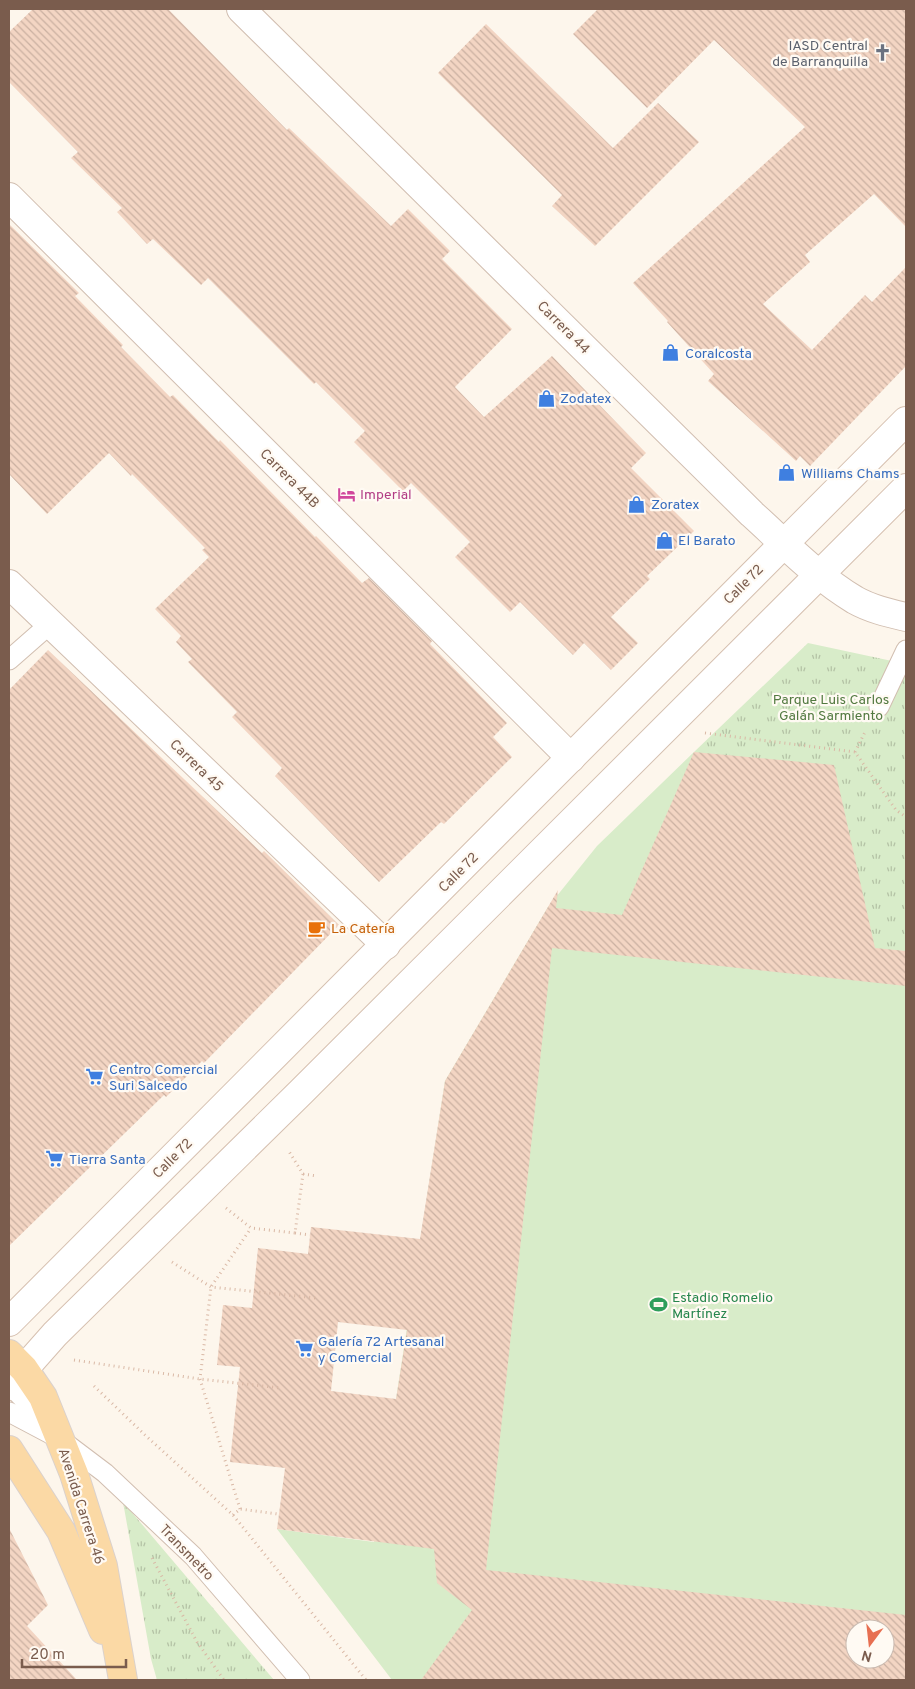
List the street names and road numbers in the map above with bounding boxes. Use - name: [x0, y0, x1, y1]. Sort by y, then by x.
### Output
- street label: Carrera 44: [533, 298, 593, 358]
- street label: Carrera 44B: [256, 446, 322, 512]
- street label: Calle 72: [720, 561, 768, 609]
- street label: Carrera 45: [166, 736, 226, 796]
- street label: Calle 72: [435, 849, 483, 897]
- street label: Calle 72: [149, 1135, 197, 1183]
- street label: Avenida Carrera 46: [54, 1446, 107, 1567]
- street label: Transmetro: [155, 1522, 217, 1585]

